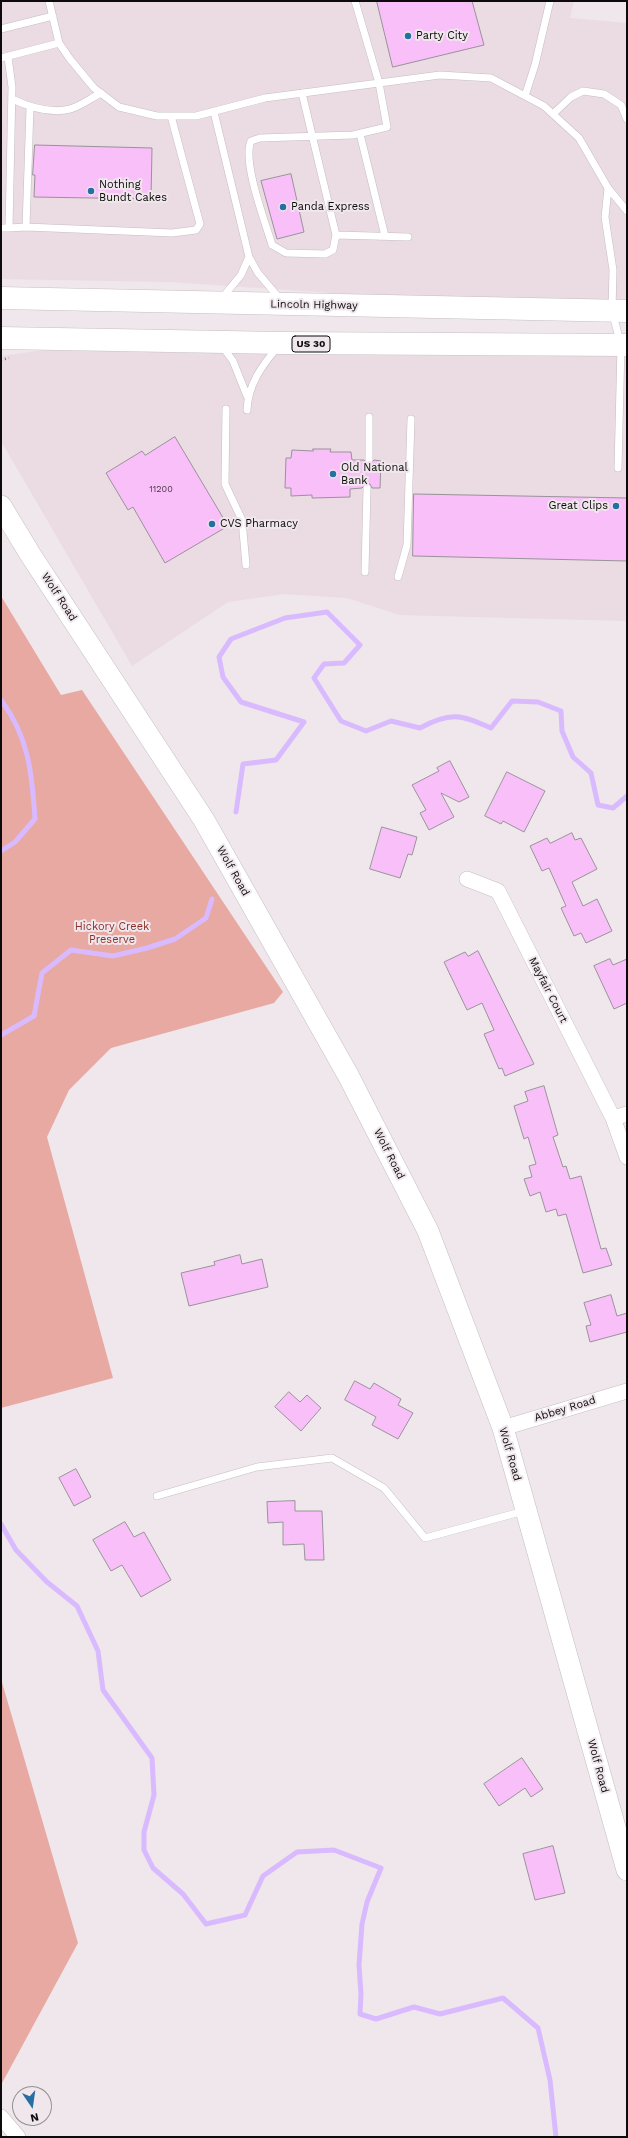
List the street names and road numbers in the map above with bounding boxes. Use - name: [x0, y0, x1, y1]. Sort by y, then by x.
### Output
- street label: Lincoln Highway: [270, 298, 358, 312]
- road number: US 30: [292, 336, 330, 352]
- street label: Wolf Road: [38, 570, 80, 624]
- street label: Wolf Road: [214, 844, 252, 898]
- street label: Mayfair Court: [526, 955, 570, 1025]
- street label: Wolf Road: [371, 1126, 407, 1182]
- street label: Abbey Road: [533, 1393, 597, 1425]
- street label: Wolf Road: [496, 1426, 524, 1482]
- street label: Wolf Road: [584, 1738, 612, 1794]

